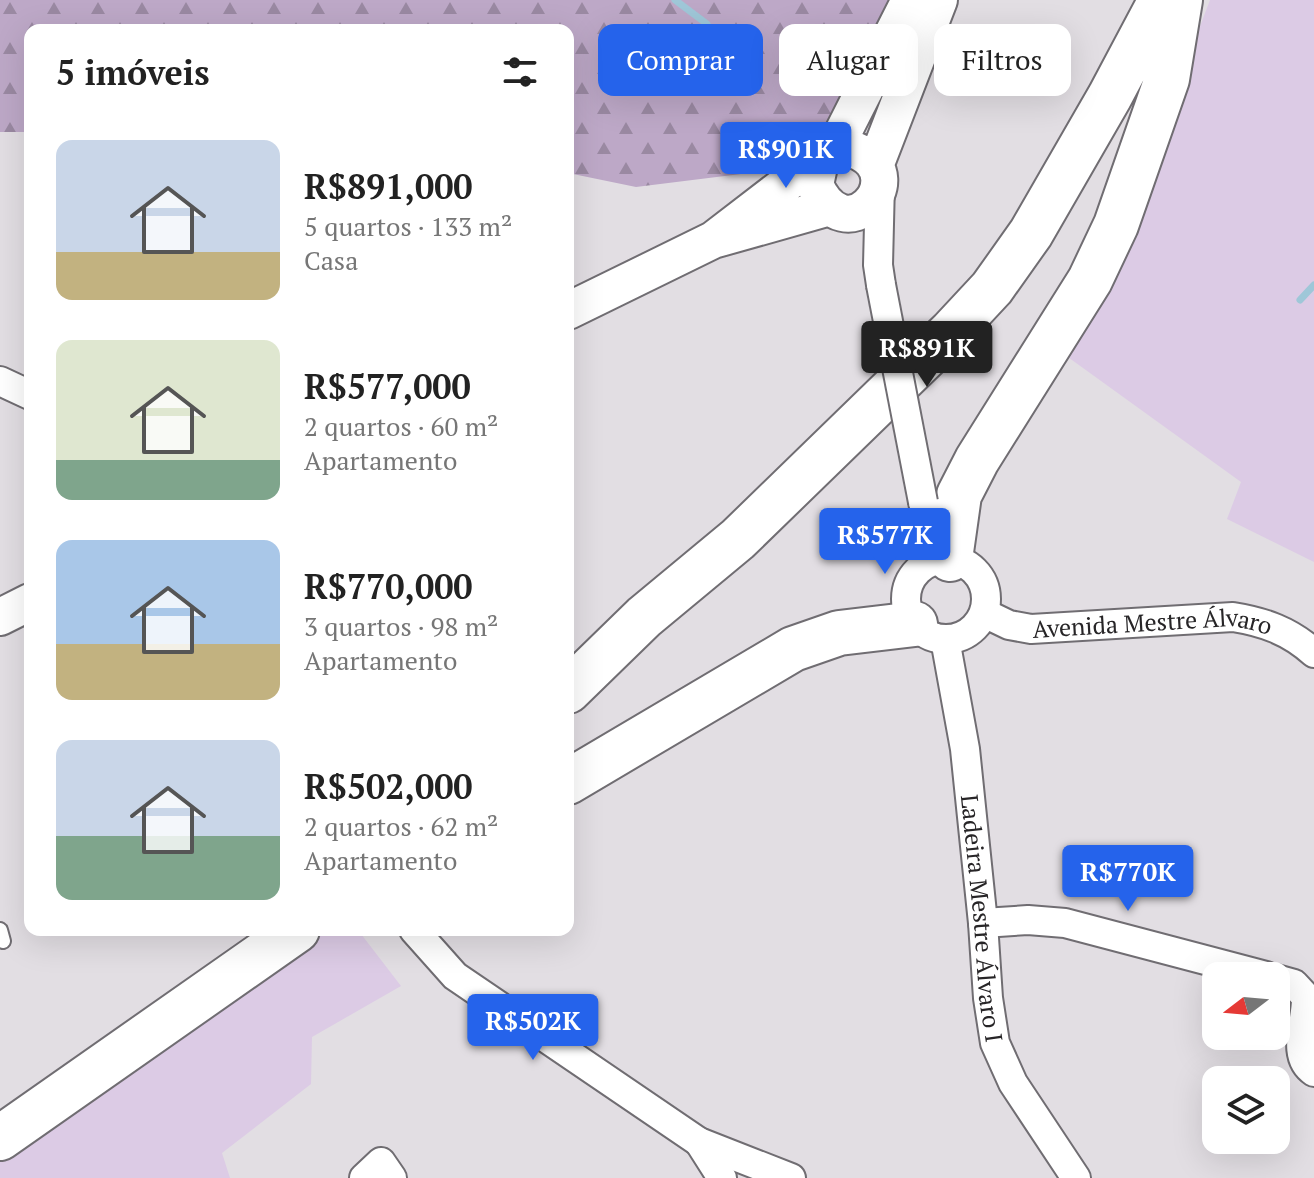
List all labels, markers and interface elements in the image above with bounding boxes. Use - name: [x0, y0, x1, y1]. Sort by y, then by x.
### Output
- chip: Comprar: [598, 24, 763, 96]
- chip: Alugar: [779, 24, 918, 96]
- chip: Filtros: [934, 24, 1071, 96]
- text: 5 imóveis: [56, 50, 210, 95]
- icon: filters: [498, 50, 542, 94]
- pin: R$901K: [721, 122, 851, 190]
- text: R$901K: [738, 131, 834, 165]
- text: R$891,000: [304, 164, 473, 209]
- icon: home: [120, 172, 216, 268]
- text: 5 quartos · 133 m²: [304, 209, 512, 243]
- text: Casa: [304, 243, 358, 277]
- pin: R$891K: [862, 321, 992, 389]
- text: R$891K: [879, 330, 975, 364]
- text: R$577,000: [304, 364, 471, 409]
- icon: home: [120, 372, 216, 468]
- text: 2 quartos · 60 m²: [304, 409, 498, 443]
- text: Apartamento: [304, 443, 457, 477]
- pin: R$577K: [820, 508, 950, 576]
- text: R$577K: [837, 517, 933, 551]
- text: R$770,000: [304, 564, 473, 609]
- icon: home: [120, 572, 216, 668]
- street label: Avenida Mestre Álvaro: [1032, 601, 1277, 645]
- text: 3 quartos · 98 m²: [304, 609, 498, 643]
- text: Apartamento: [304, 643, 457, 677]
- text: R$502,000: [304, 764, 473, 809]
- icon: home: [120, 772, 216, 868]
- street label: Ladeira Mestre Álvaro I: [954, 793, 1011, 1044]
- text: 2 quartos · 62 m²: [304, 809, 498, 843]
- text: Apartamento: [304, 843, 457, 877]
- pin: R$770K: [1063, 845, 1193, 913]
- text: R$770K: [1080, 854, 1176, 888]
- north arrow: [1202, 962, 1290, 1050]
- map controls: [1202, 962, 1290, 1154]
- pin: R$502K: [468, 994, 598, 1062]
- text: R$502K: [485, 1003, 581, 1037]
- button: layers: [1202, 1066, 1290, 1154]

